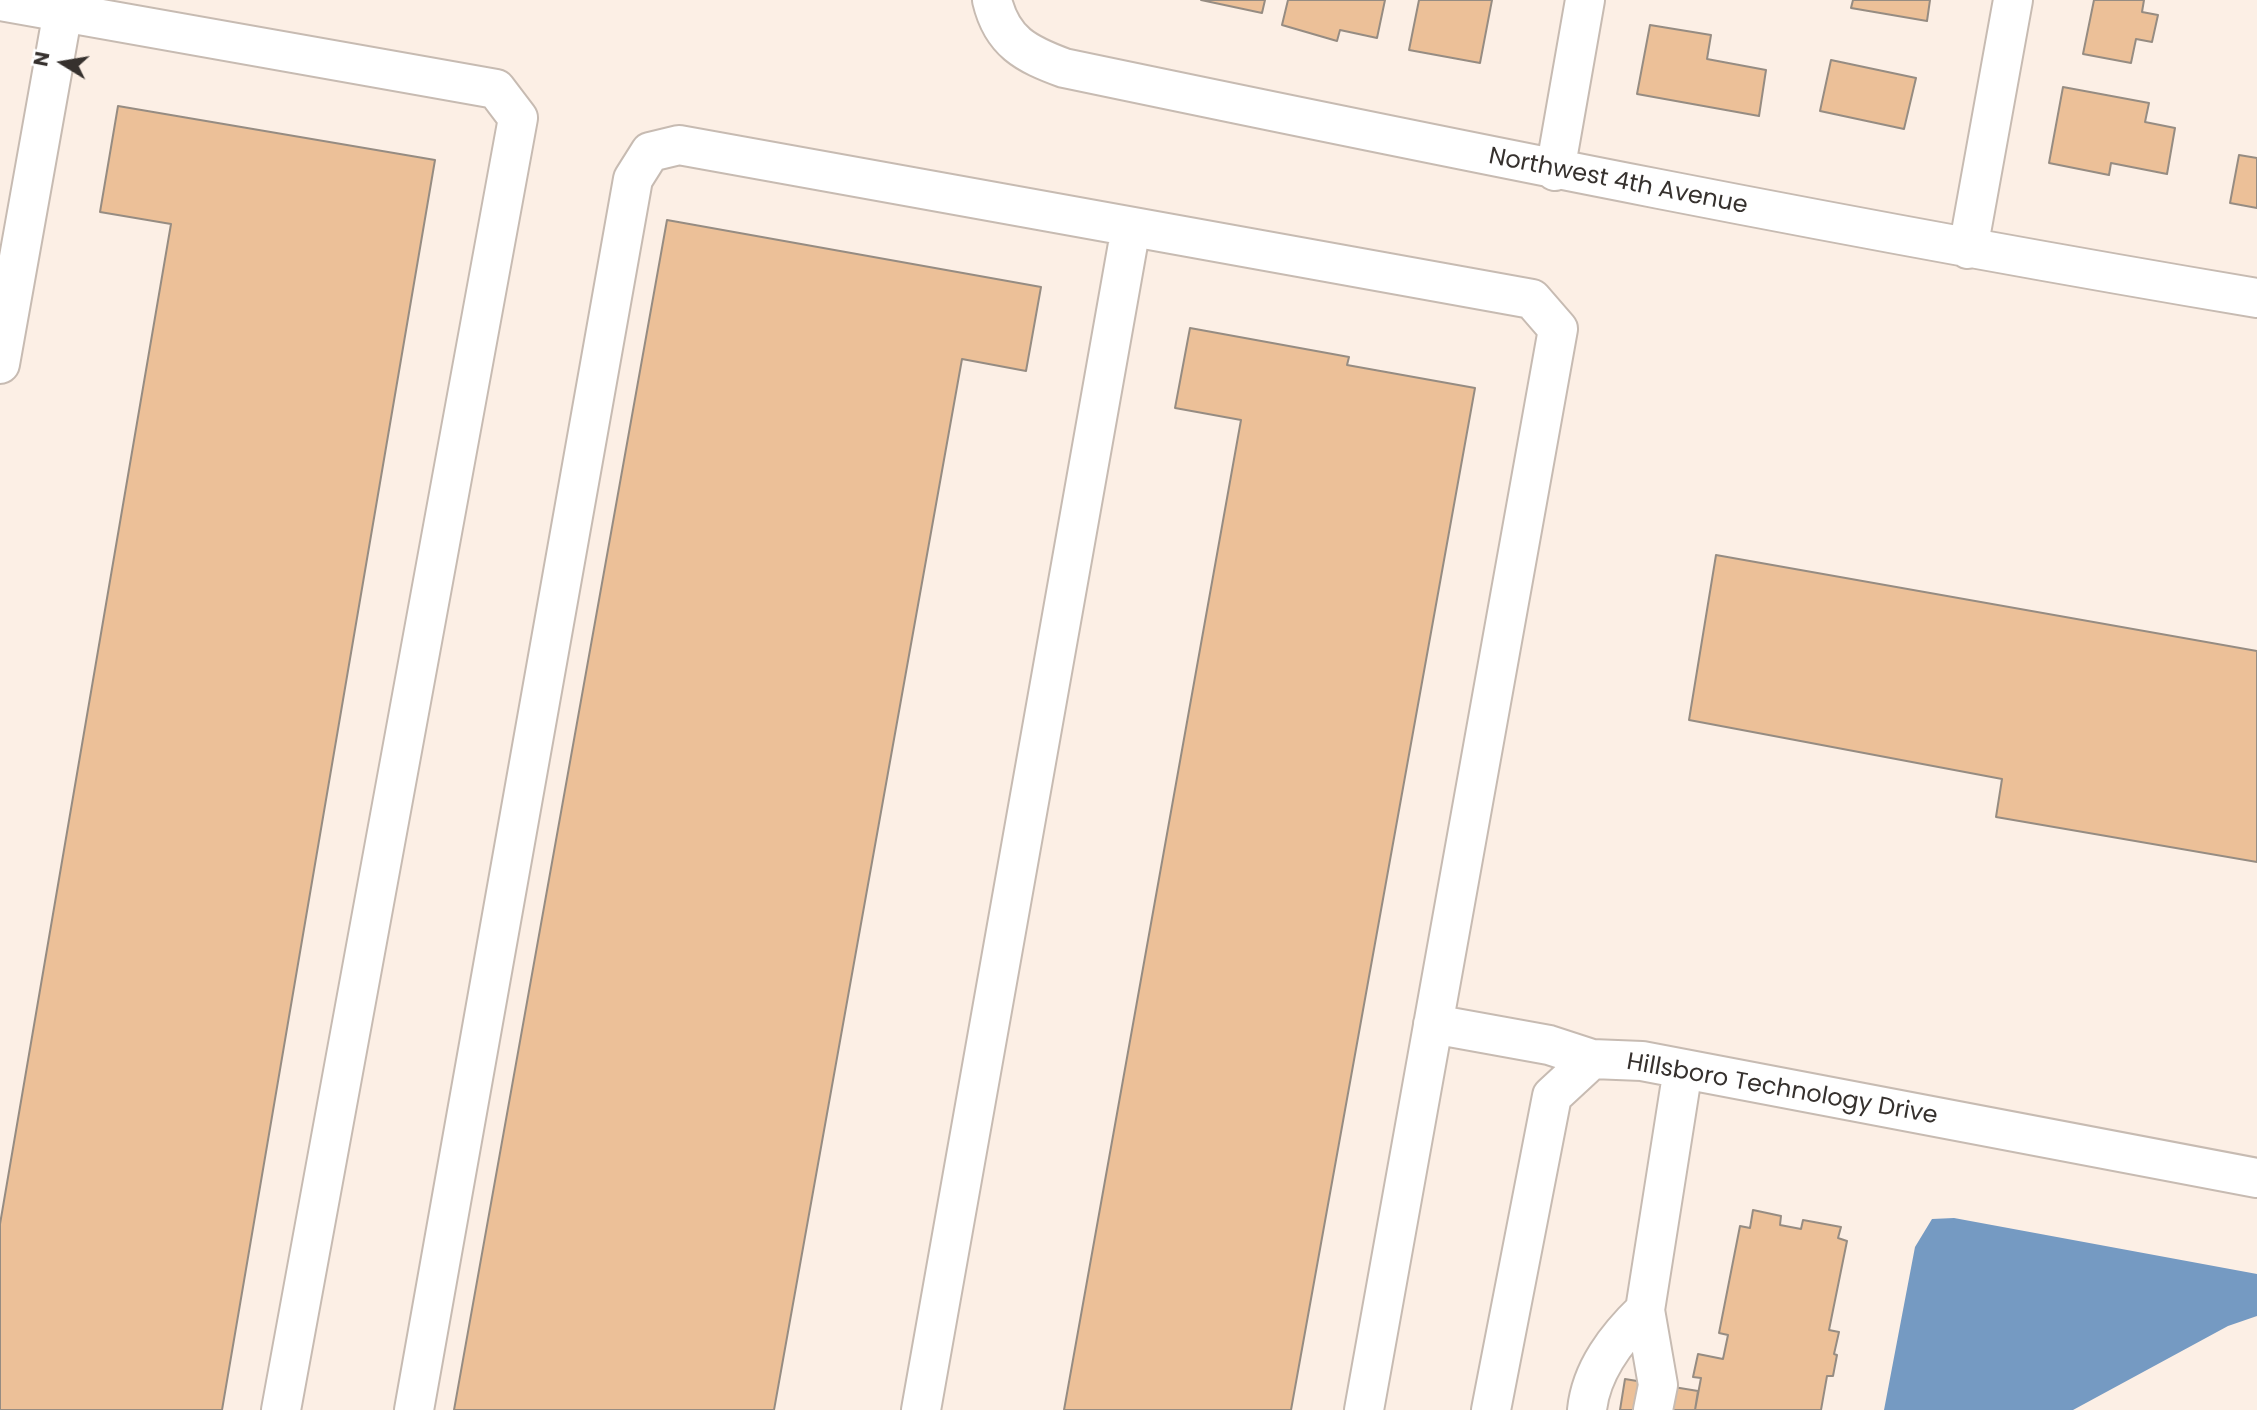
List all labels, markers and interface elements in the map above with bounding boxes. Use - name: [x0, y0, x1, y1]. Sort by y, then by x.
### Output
- north arrow: [28, 28, 98, 98]
- text: N: [27, 49, 57, 68]
- street label: Northwest 4th Avenue: [1486, 143, 1750, 221]
- street label: Hillsboro Technology Drive: [1624, 1048, 1940, 1132]

